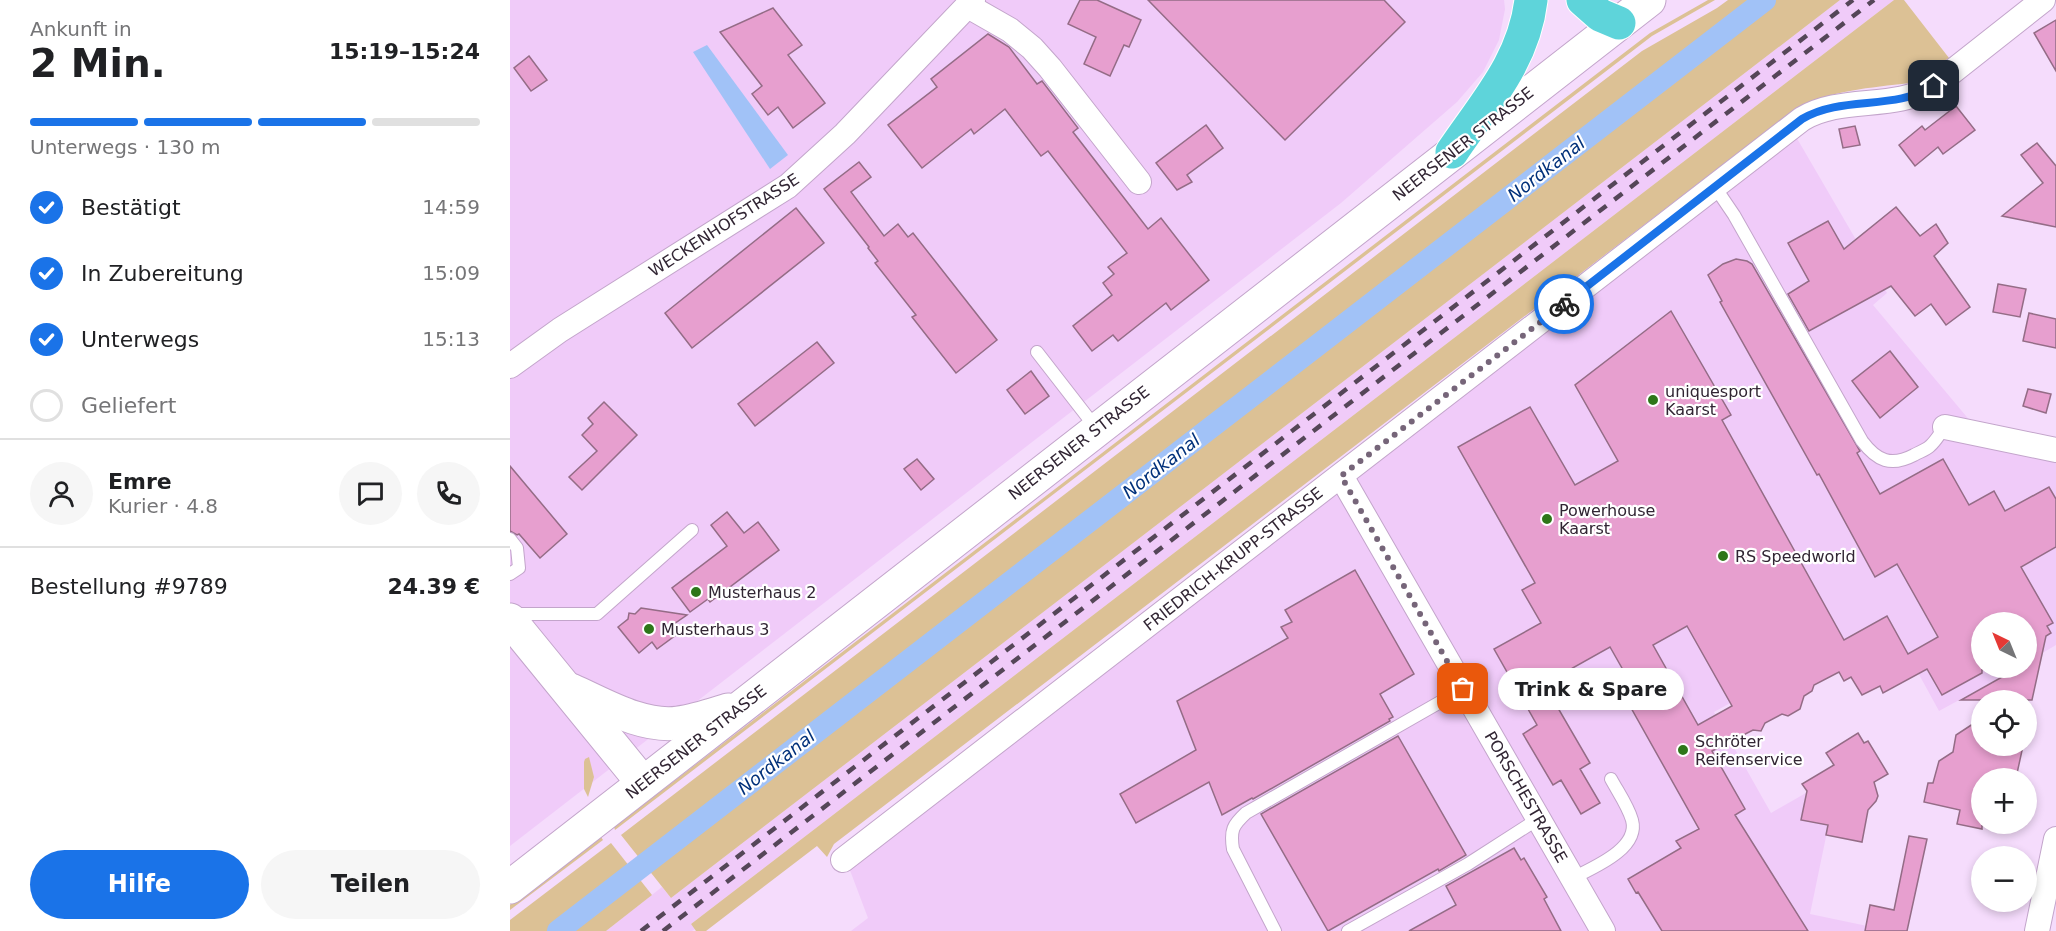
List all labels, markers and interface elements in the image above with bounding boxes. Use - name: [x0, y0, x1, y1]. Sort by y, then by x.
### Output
- text: Ankunft in: [30, 17, 132, 41]
- text: 15:19–15:24: [329, 39, 480, 64]
- text: 2 Min.: [30, 41, 165, 86]
- pin: [1908, 60, 1959, 111]
- icon: home: [1917, 69, 1950, 102]
- street label: NEERSENER STRASSE: [1389, 83, 1537, 205]
- water label: Nordkanal: [1503, 132, 1589, 206]
- text: Unterwegs · 130 m: [30, 135, 221, 159]
- street label: WECKENHOFSTRASSE: [645, 169, 803, 281]
- icon: check: [30, 191, 63, 224]
- text: Bestätigt: [81, 195, 181, 220]
- text: 14:59: [422, 195, 480, 219]
- icon: check: [30, 257, 63, 290]
- text: In Zubereitung: [81, 261, 244, 286]
- text: 15:09: [422, 261, 480, 285]
- courier: [1534, 274, 1594, 334]
- icon: bike: [1548, 288, 1581, 321]
- icon: check: [30, 323, 63, 356]
- text: Unterwegs: [81, 327, 199, 352]
- text: 15:13: [422, 327, 480, 351]
- street label: NEERSENER STRASSE: [1005, 382, 1153, 504]
- place label: uniquesport Kaarst: [1665, 382, 1761, 419]
- text: Geliefert: [81, 393, 176, 418]
- marker: uniquesport Kaarst: [1646, 393, 1660, 407]
- water label: Nordkanal: [1118, 429, 1204, 503]
- button: person: [30, 462, 93, 525]
- button: chat: [339, 462, 402, 525]
- button: phone: [417, 462, 480, 525]
- text: Emre: [108, 469, 172, 494]
- street label: FRIEDRICH-KRUPP-STRASSE: [1140, 483, 1326, 635]
- text: Kurier · 4.8: [108, 494, 218, 518]
- place label: Powerhouse Kaarst: [1559, 501, 1655, 538]
- marker: Powerhouse Kaarst: [1540, 512, 1554, 526]
- place label: RS Speedworld: [1735, 547, 1856, 566]
- marker: RS Speedworld: [1716, 549, 1730, 563]
- text: Bestellung #9789: [30, 574, 228, 599]
- text: 24.39 €: [387, 574, 480, 599]
- place label: Musterhaus 2: [708, 583, 816, 602]
- marker: Musterhaus 2: [689, 585, 703, 599]
- north arrow: [1971, 612, 2037, 678]
- map controls: [1971, 612, 2037, 912]
- place label: Musterhaus 3: [661, 620, 769, 639]
- marker: Musterhaus 3: [642, 622, 656, 636]
- pin: [1437, 663, 1488, 714]
- callout: Trink & Spare: [1499, 668, 1685, 710]
- icon: bag: [1446, 672, 1479, 705]
- text: Trink & Spare: [1515, 677, 1667, 701]
- street label: NEERSENER STRASSE: [622, 681, 770, 803]
- button: locate: [1971, 690, 2037, 756]
- water label: Nordkanal: [733, 725, 819, 799]
- street label: PORSCHESTRASSE: [1481, 728, 1571, 866]
- place label: Schröter Reifenservice: [1695, 732, 1803, 769]
- marker: Schröter Reifenservice: [1676, 743, 1690, 757]
- button: +: [1971, 768, 2037, 834]
- button: −: [1971, 846, 2037, 912]
- button: Hilfe: [30, 850, 249, 919]
- button: Teilen: [261, 850, 480, 919]

